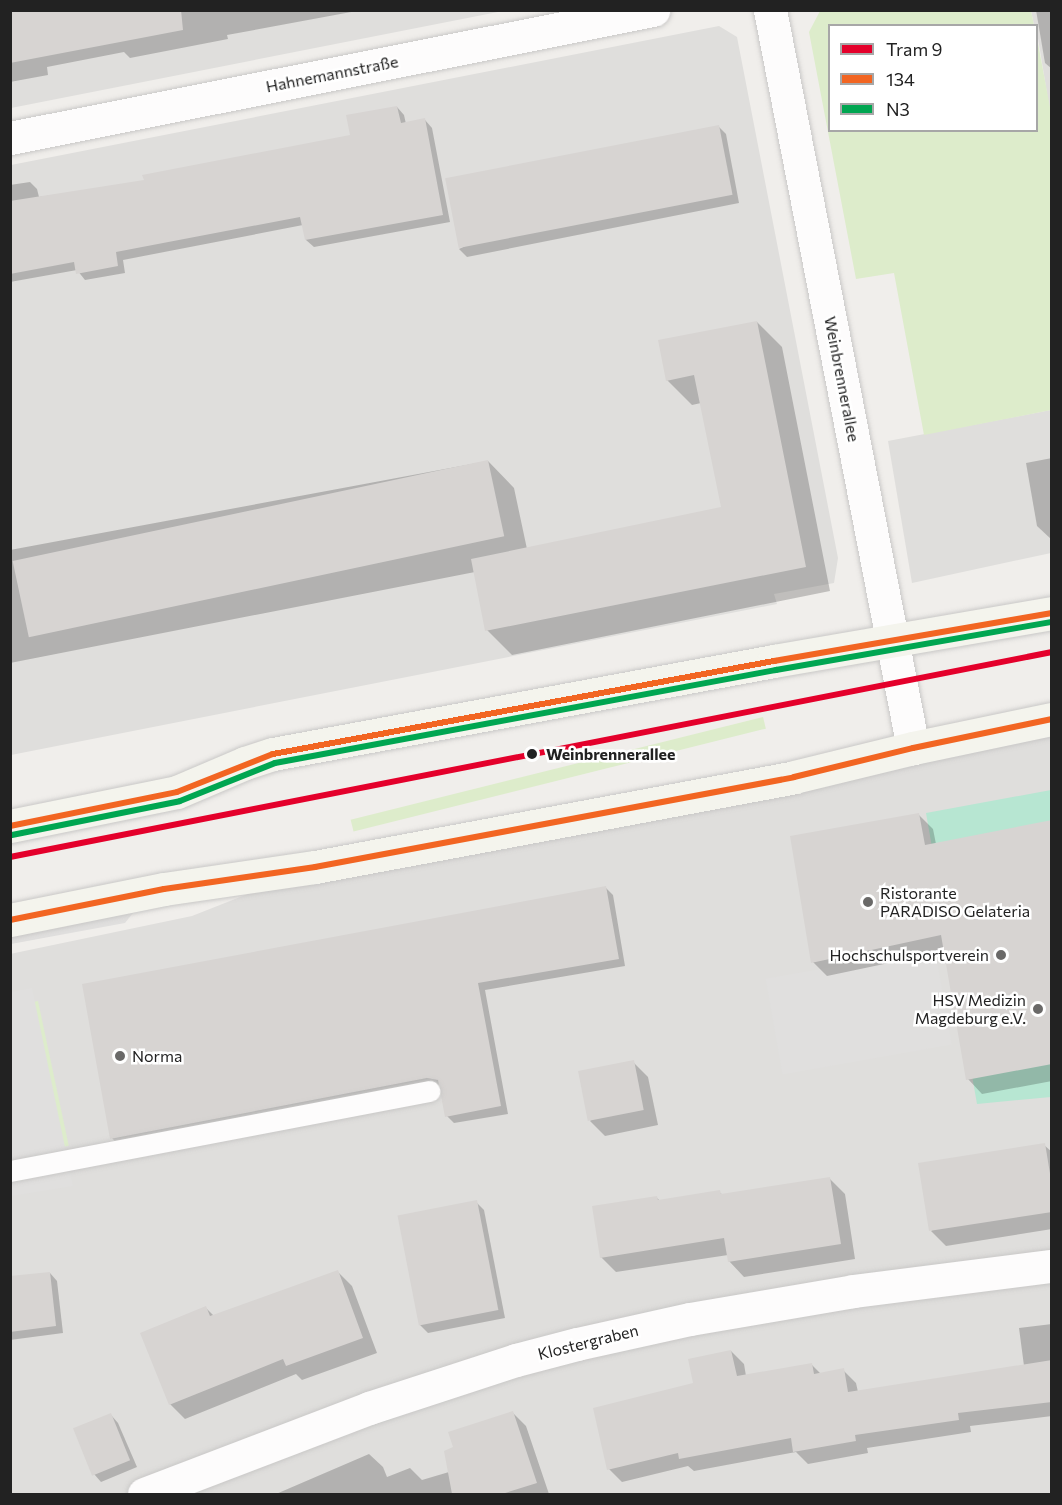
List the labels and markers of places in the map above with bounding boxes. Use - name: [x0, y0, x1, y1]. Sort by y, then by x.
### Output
- place label: Weinbrennerallee: [546, 744, 675, 764]
- marker: Weinbrennerallee: [523, 745, 541, 763]
- place label: Ristorante PARADISO Gelateria: [880, 883, 1030, 921]
- marker: Ristorante PARADISO Gelateria: [861, 895, 875, 909]
- place label: Hochschulsportverein: [830, 945, 989, 965]
- marker: Hochschulsportverein: [994, 948, 1008, 962]
- place label: HSV Medizin Magdeburg e.V.: [915, 990, 1026, 1028]
- marker: HSV Medizin Magdeburg e.V.: [1031, 1002, 1045, 1016]
- place label: Norma: [132, 1046, 182, 1066]
- marker: Norma: [113, 1049, 127, 1063]

